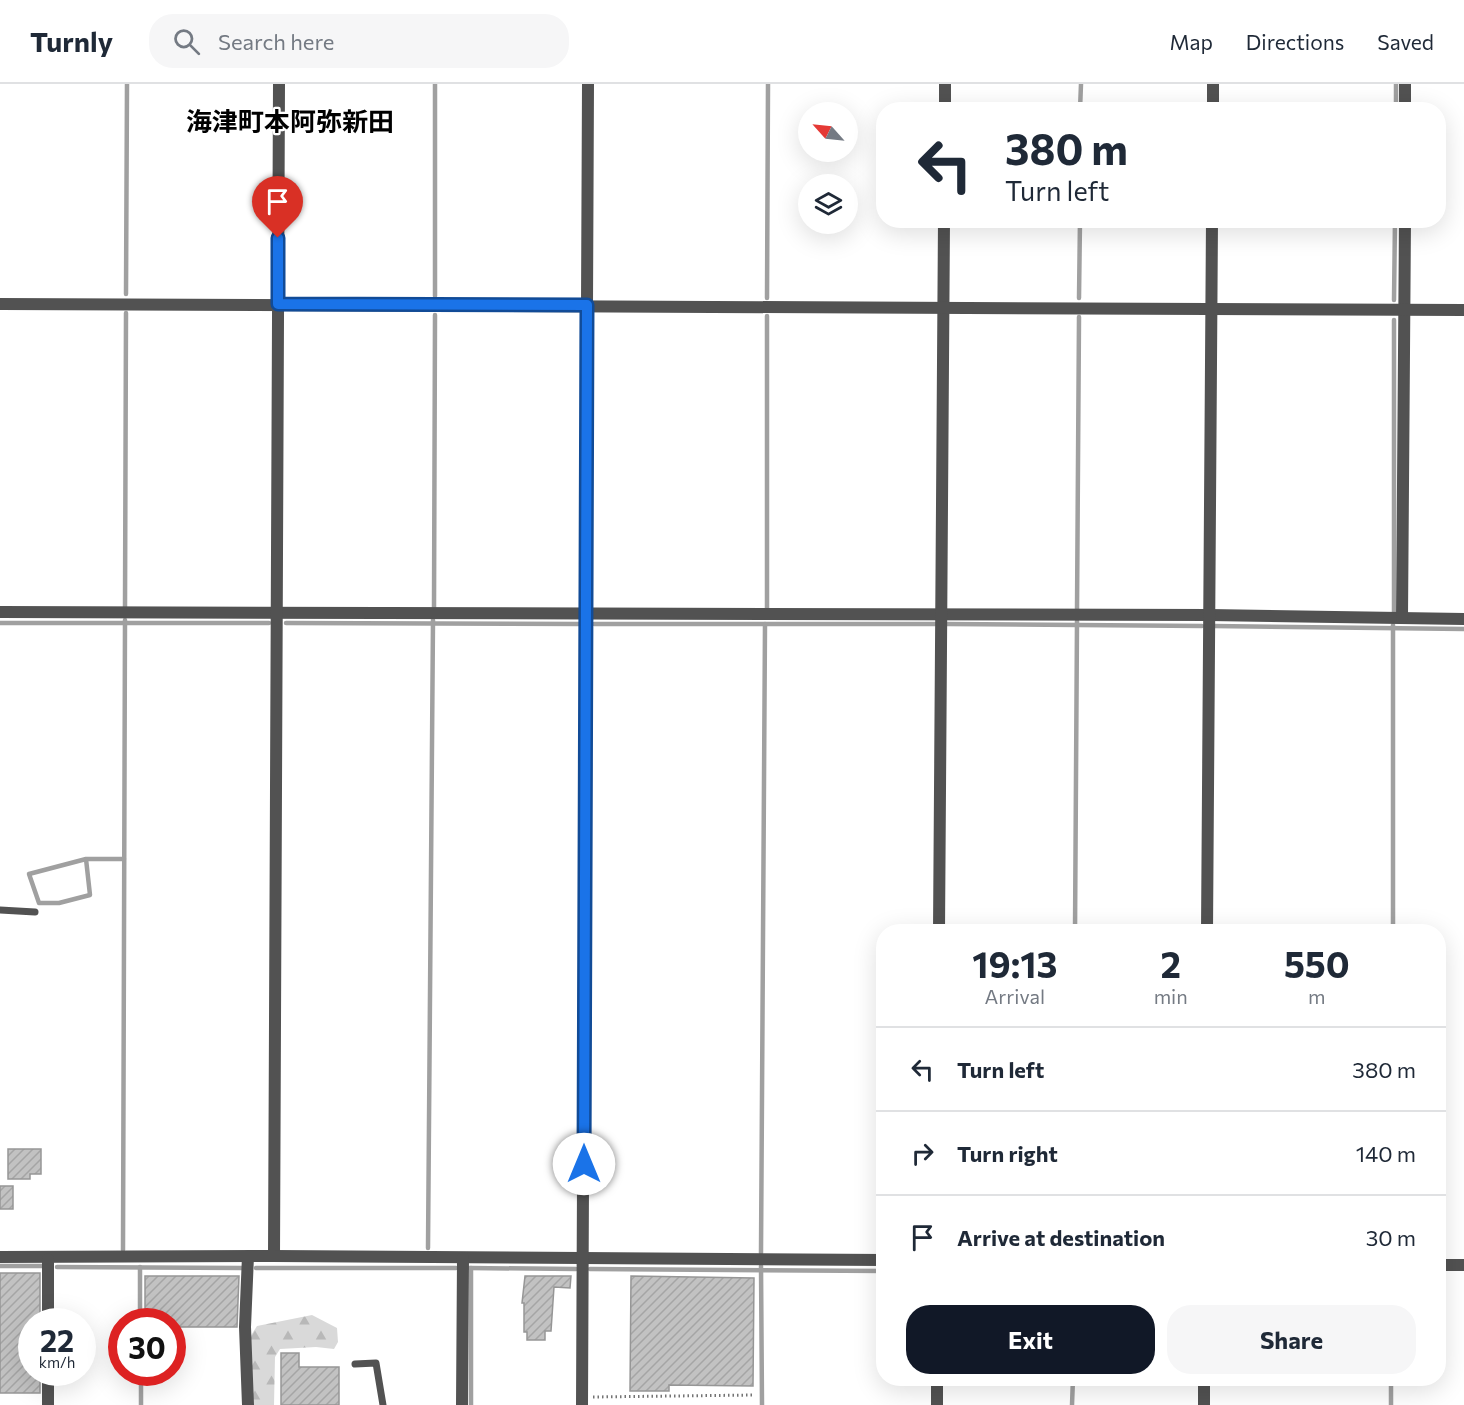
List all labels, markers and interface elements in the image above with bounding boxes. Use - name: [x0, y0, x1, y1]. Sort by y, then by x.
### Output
- search box: [149, 14, 569, 68]
- text: Turnly: [30, 24, 113, 58]
- icon: search: [170, 25, 203, 58]
- text: Search here: [218, 28, 334, 55]
- text: Map: [1170, 29, 1213, 54]
- text: Directions: [1246, 29, 1344, 54]
- text: Saved: [1377, 29, 1434, 54]
- north arrow: [798, 102, 858, 162]
- map controls: [798, 102, 858, 234]
- district label: 海津町本阿弥新田: [186, 105, 394, 136]
- text: 380 m: [1005, 122, 1128, 174]
- icon: left: [906, 126, 984, 204]
- button: layers: [798, 174, 858, 234]
- text: Turn left: [1005, 174, 1109, 207]
- pin: [252, 176, 303, 238]
- icon: arrive: [261, 185, 294, 218]
- text: 19:13: [972, 941, 1057, 985]
- text: 2: [1160, 941, 1181, 985]
- text: 550: [1284, 941, 1350, 985]
- text: Arrival: [985, 984, 1045, 1008]
- text: min: [1154, 984, 1188, 1008]
- text: m: [1308, 984, 1326, 1008]
- icon: left: [906, 1053, 939, 1086]
- text: Turn left: [957, 1056, 1044, 1083]
- text: 380 m: [1352, 1056, 1416, 1083]
- position arrow: [552, 1132, 616, 1196]
- icon: right: [906, 1137, 939, 1170]
- text: Turn right: [957, 1140, 1058, 1167]
- text: 140 m: [1356, 1140, 1416, 1167]
- icon: arrive: [906, 1221, 939, 1254]
- text: Arrive at destination: [957, 1224, 1165, 1251]
- text: 30 m: [1366, 1224, 1416, 1251]
- button: Exit: [906, 1305, 1155, 1374]
- button: Share: [1167, 1305, 1416, 1374]
- speed limit sign: 30: [108, 1308, 186, 1386]
- text: 22: [40, 1321, 74, 1358]
- text: km/h: [39, 1353, 75, 1371]

